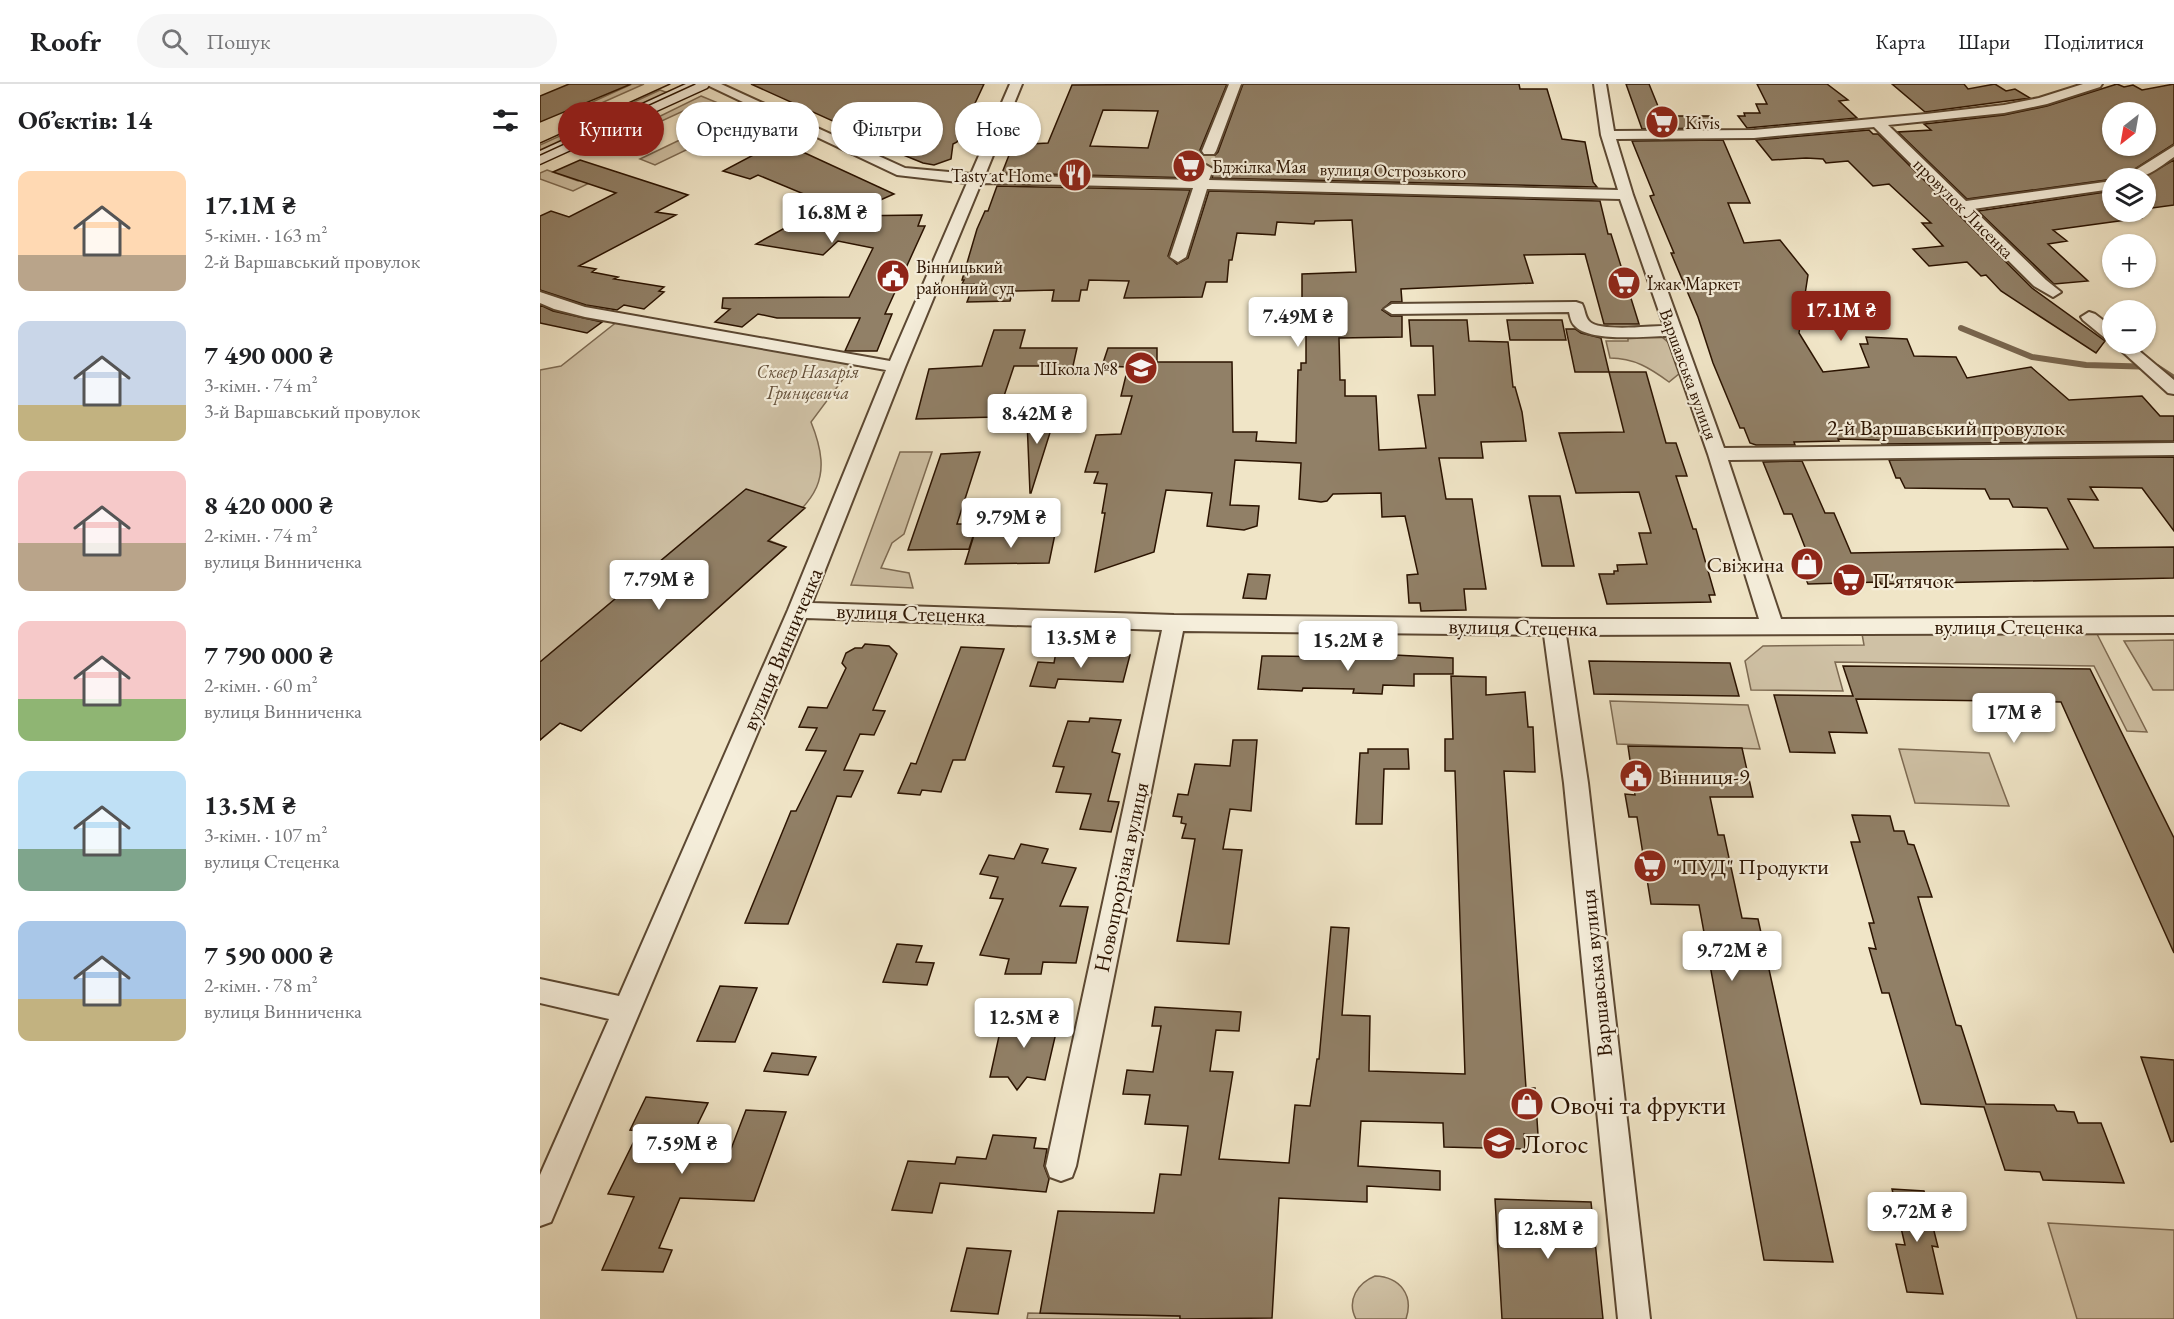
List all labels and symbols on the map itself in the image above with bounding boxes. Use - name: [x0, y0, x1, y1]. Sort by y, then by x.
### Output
- north arrow: [2102, 102, 2156, 156]
- supermarket icon: Kivis: [1644, 104, 1680, 140]
- place label: Kivis: [1685, 111, 1720, 134]
- supermarket icon: Бджілка Мая: [1171, 148, 1207, 184]
- street label: провулок Лисенка: [1909, 153, 2020, 264]
- place label: Бджілка Мая: [1212, 155, 1307, 178]
- restaurant icon: Tasty at Home: [1057, 157, 1093, 193]
- street label: вулиця Острозького: [1320, 157, 1467, 183]
- place label: Tasty at Home: [951, 164, 1052, 187]
- pin: 16.8M ₴: [777, 193, 887, 244]
- place label: Вінницький районний суд: [916, 255, 1015, 299]
- public building icon: Вінницький районний суд: [875, 258, 911, 294]
- supermarket icon: Їжак Маркет: [1606, 265, 1642, 301]
- place label: Їжак Маркет: [1647, 272, 1740, 295]
- pin: 17.1M ₴: [1786, 291, 1896, 342]
- pin: 7.49M ₴: [1243, 297, 1353, 348]
- street label: Варшавська вулиця: [1655, 305, 1723, 443]
- school or university icon: Школа №8: [1123, 350, 1159, 386]
- place label: Школа №8: [1039, 357, 1118, 380]
- park label: Сквер Назарія Гринцевича: [757, 360, 859, 405]
- pin: 8.42M ₴: [982, 394, 1092, 445]
- street label: 2-й Варшавський провулок: [1827, 413, 2065, 442]
- pin: 9.79M ₴: [956, 498, 1066, 549]
- shop icon: Свіжина: [1789, 546, 1825, 582]
- place label: Свіжина: [1706, 550, 1784, 579]
- pin: 7.79M ₴: [604, 560, 714, 611]
- supermarket icon: П'ятячок: [1831, 562, 1867, 598]
- street label: вулиця Винниченка: [735, 563, 829, 735]
- place label: П'ятячок: [1872, 566, 1955, 595]
- street label: вулиця Стеценка: [836, 596, 986, 630]
- street label: вулиця Стеценка: [1448, 611, 1598, 643]
- street label: вулиця Стеценка: [1934, 612, 2084, 641]
- pin: 13.5M ₴: [1026, 618, 1136, 669]
- pin: 15.2M ₴: [1293, 621, 1403, 672]
- pin: 17M ₴: [1972, 693, 2056, 744]
- public building icon: Вінниця-9: [1618, 758, 1654, 794]
- place label: Вінниця-9: [1659, 762, 1750, 791]
- street label: Новопрорізна вулиця: [1087, 779, 1155, 975]
- supermarket icon: "ПУД" Продукти: [1632, 848, 1668, 884]
- place label: "ПУД" Продукти: [1673, 852, 1829, 881]
- street label: Варшавська вулиця: [1573, 888, 1619, 1058]
- pin: 9.72M ₴: [1677, 931, 1787, 982]
- pin: 12.5M ₴: [969, 998, 1079, 1049]
- shop icon: Овочі та фрукти: [1509, 1086, 1545, 1122]
- place label: Овочі та фрукти: [1550, 1087, 1726, 1122]
- pin: 7.59M ₴: [627, 1124, 737, 1175]
- school or university icon: Логос: [1481, 1125, 1517, 1161]
- place label: Логос: [1522, 1126, 1588, 1161]
- pin: 9.72M ₴: [1862, 1192, 1972, 1243]
- pin: 12.8M ₴: [1493, 1209, 1603, 1260]

